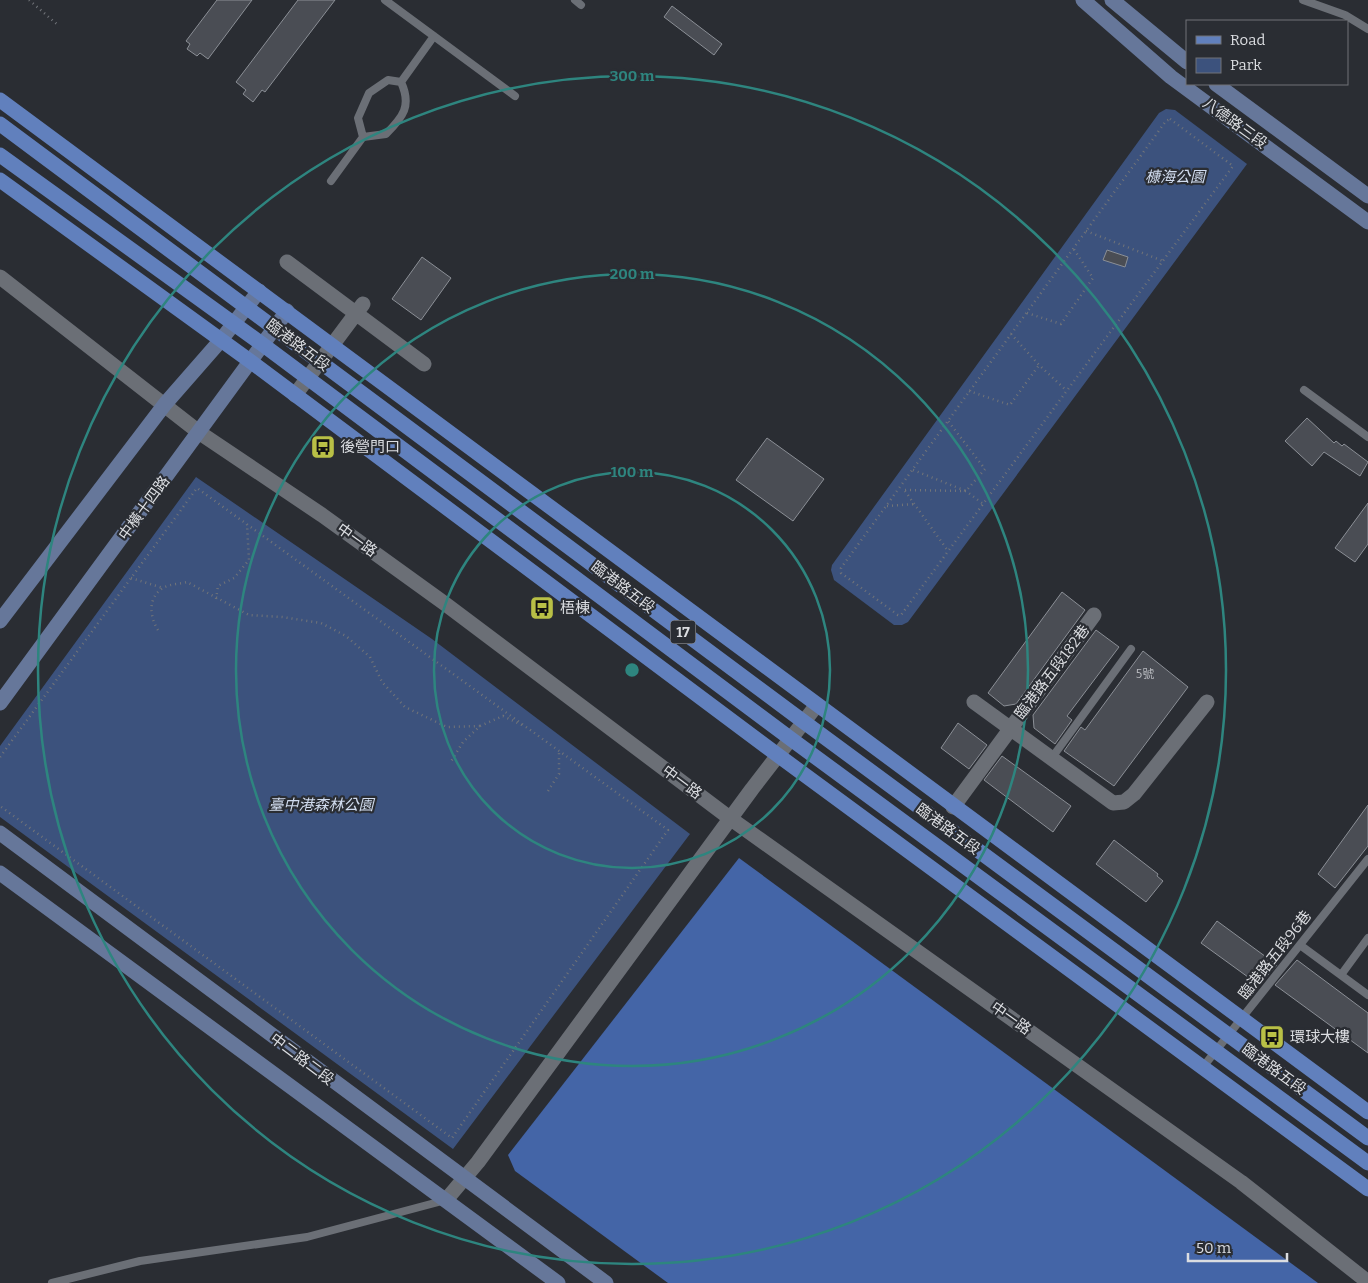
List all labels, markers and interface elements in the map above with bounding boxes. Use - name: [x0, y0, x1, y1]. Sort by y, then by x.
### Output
- legend: [1186, 20, 1348, 85]
- text: Road: [1230, 31, 1265, 49]
- text: Park: [1230, 56, 1262, 74]
- text: 300 m: [610, 67, 655, 85]
- street label: 八德路三段: [1199, 94, 1271, 152]
- park label: 槺海公園: [1145, 168, 1207, 186]
- text: 200 m: [610, 265, 655, 283]
- street label: 臨港路五段: [263, 315, 333, 375]
- bus stop icon: 後營門口: [310, 434, 336, 460]
- place label: 後營門口: [340, 438, 400, 456]
- text: 100 m: [611, 463, 654, 481]
- street label: 中橫十四路: [115, 472, 173, 544]
- street label: 中一路: [334, 519, 380, 561]
- street label: 臨港路五段: [588, 557, 658, 617]
- bus stop icon: 梧棟: [529, 595, 555, 621]
- place label: 梧棟: [560, 599, 590, 617]
- road number: 17: [670, 620, 696, 644]
- street label: 臨港路五段182巷: [1011, 621, 1093, 723]
- centre of rings: [623, 661, 641, 679]
- house number: 5號: [1136, 667, 1154, 681]
- street label: 中一路: [659, 761, 705, 803]
- park label: 臺中港森林公園: [268, 796, 375, 814]
- street label: 臨港路五段: [912, 800, 984, 858]
- street label: 臨港路五段96巷: [1235, 907, 1315, 1003]
- street label: 中一路: [987, 998, 1035, 1038]
- bus stop icon: 環球大樓: [1259, 1024, 1285, 1050]
- place label: 環球大樓: [1290, 1028, 1350, 1046]
- street label: 中二路二段: [267, 1029, 337, 1089]
- street label: 臨港路五段: [1238, 1040, 1310, 1098]
- scale bar: [1188, 1230, 1287, 1262]
- text: 50 m: [1196, 1239, 1232, 1257]

